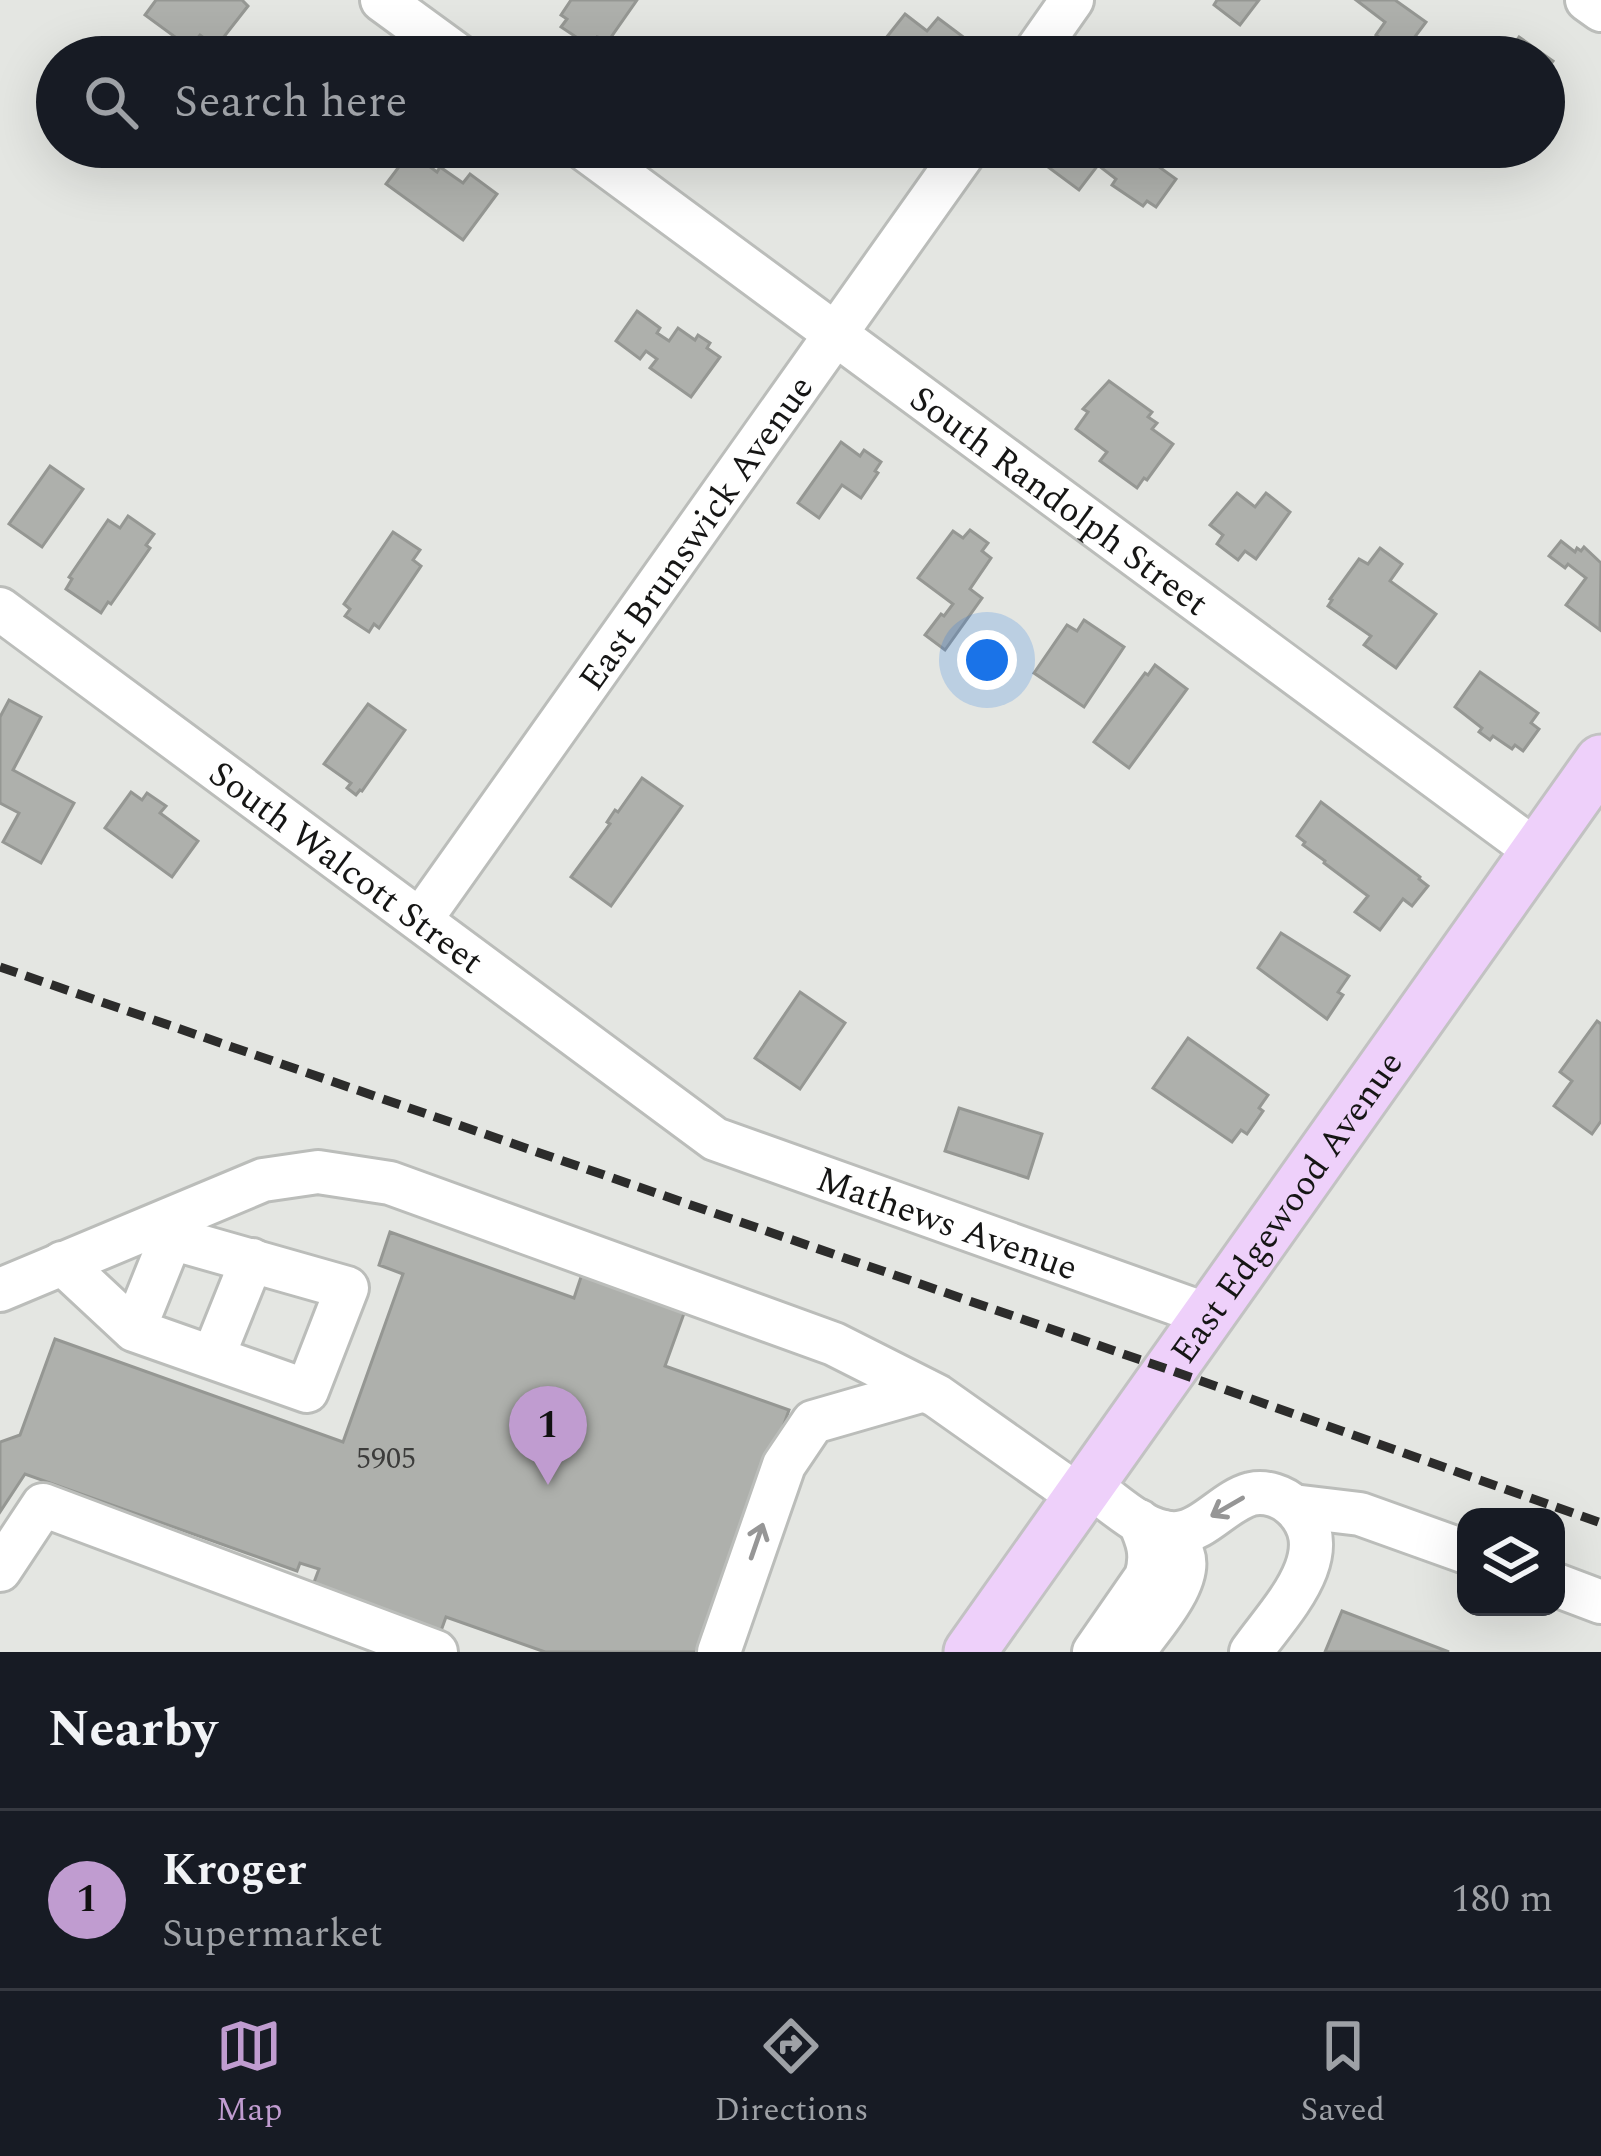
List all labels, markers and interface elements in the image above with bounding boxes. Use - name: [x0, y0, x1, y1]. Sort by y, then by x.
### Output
- search box: [36, 36, 1565, 168]
- text: Search here: [174, 68, 407, 137]
- icon: search: [78, 69, 144, 135]
- street label: East Brunswick Avenue: [566, 364, 828, 703]
- street label: South Randolph Street: [897, 373, 1220, 631]
- your location: [957, 630, 1017, 690]
- street label: South Walcott Street: [196, 748, 495, 989]
- street label: East Edgewood Avenue: [1157, 1040, 1418, 1376]
- street label: Mathews Avenue: [809, 1152, 1085, 1296]
- pin: 1: [509, 1386, 587, 1485]
- house number: 5905: [356, 1436, 416, 1482]
- one-way arrow: [1210, 1496, 1245, 1520]
- map controls: [1457, 1508, 1565, 1616]
- button: layers: [1457, 1508, 1565, 1616]
- one-way arrow: [748, 1523, 770, 1561]
- text: Nearby: [48, 1691, 217, 1769]
- text: Kroger: [162, 1836, 306, 1905]
- text: 1: [76, 1870, 98, 1929]
- text: 180 m: [1451, 1870, 1553, 1929]
- text: Supermarket: [162, 1905, 383, 1964]
- tab: Map: [216, 2013, 282, 2135]
- tab: Directions: [714, 2013, 868, 2135]
- tab: Saved: [1300, 2013, 1385, 2135]

